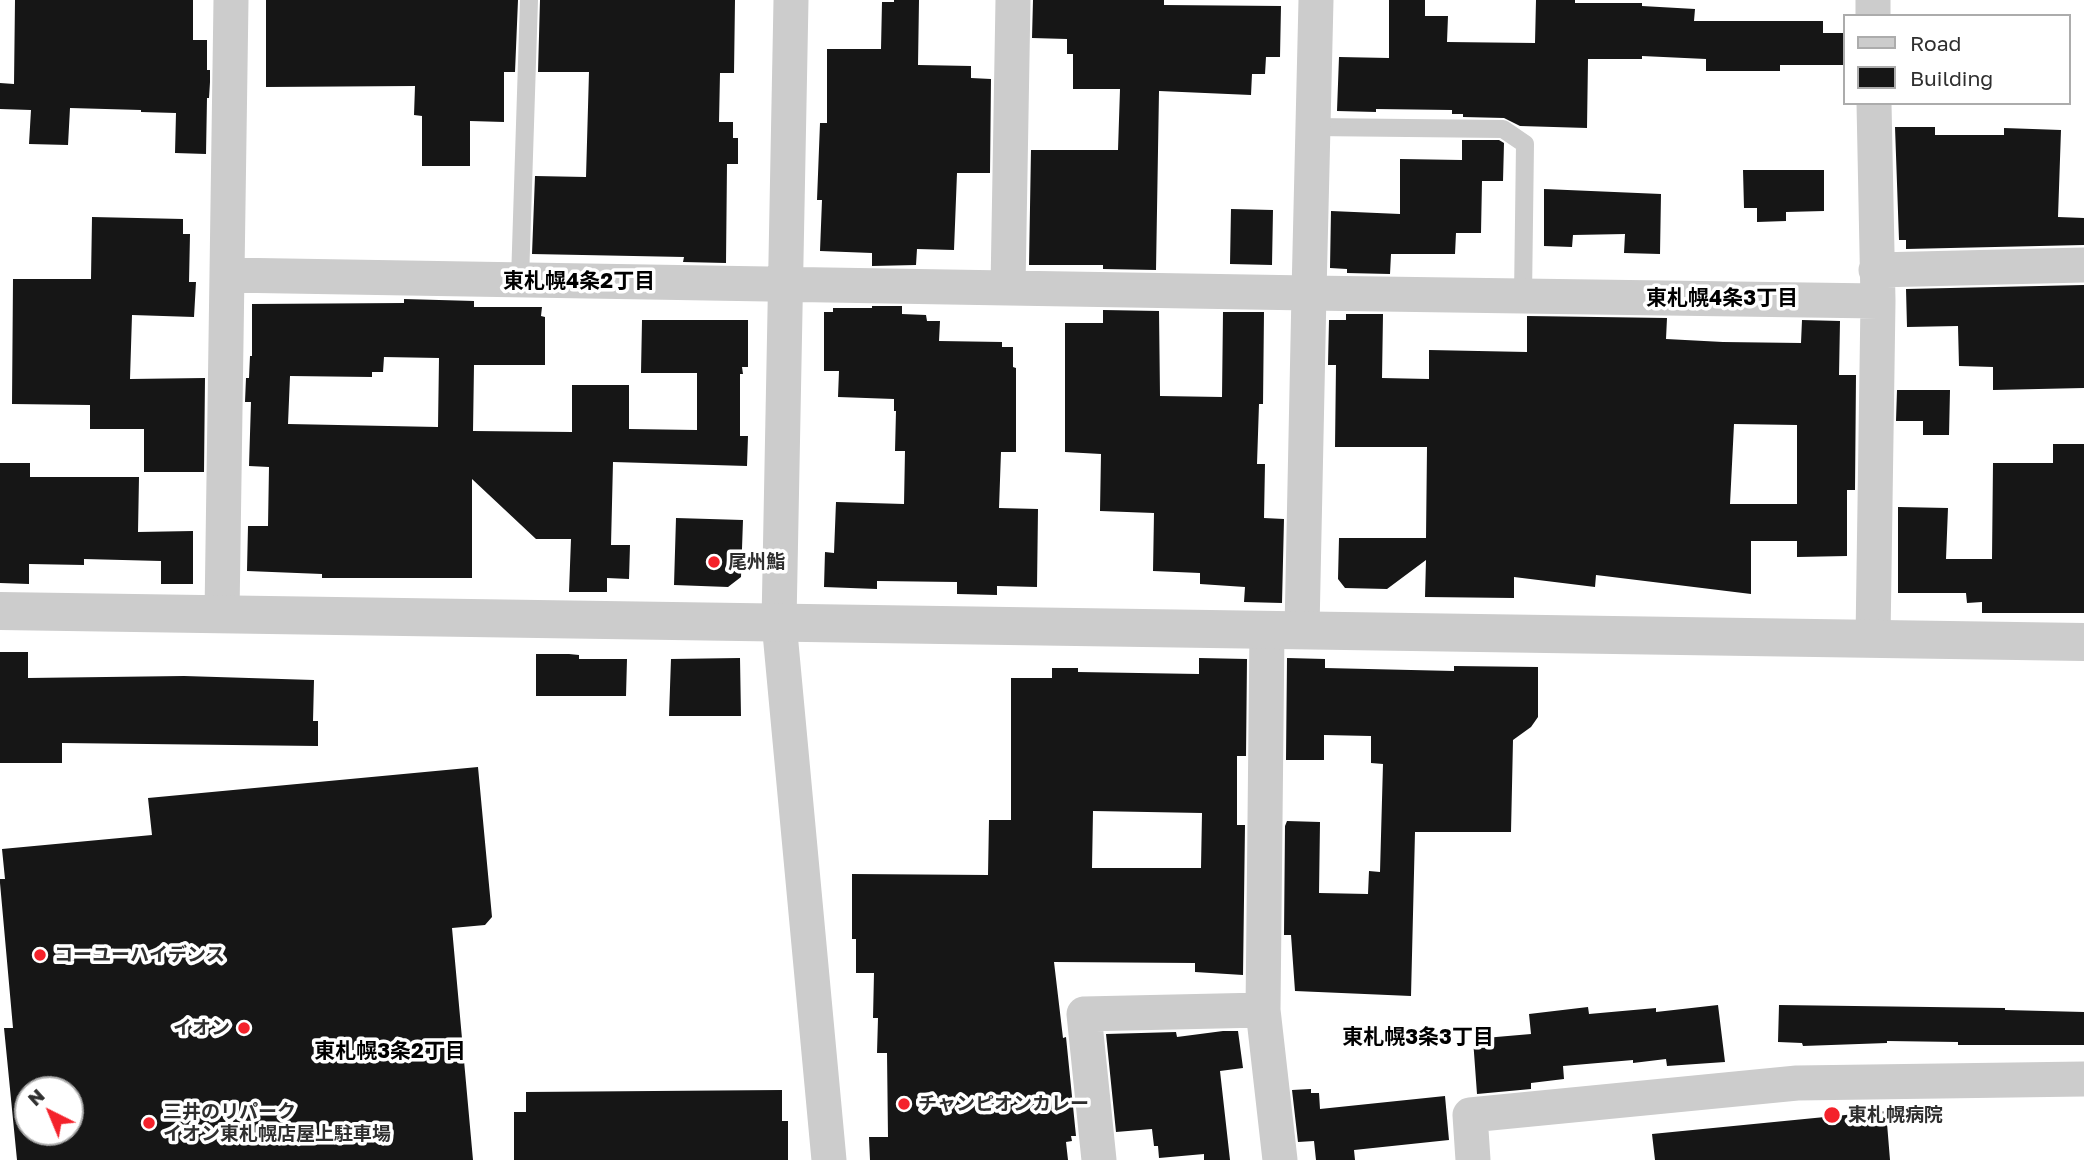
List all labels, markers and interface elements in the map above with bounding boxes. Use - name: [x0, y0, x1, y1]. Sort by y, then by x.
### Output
- legend: [1842, 14, 2070, 105]
- text: Road: [1910, 30, 1961, 56]
- text: Building: [1910, 65, 1993, 91]
- district label: 東札幌4条2丁目: [503, 268, 655, 294]
- district label: 東札幌4条3丁目: [1646, 285, 1798, 311]
- place label: 尾州鮨: [728, 551, 785, 573]
- marker: 尾州鮨: [706, 554, 722, 570]
- place label: コーユーハイデンス: [54, 944, 225, 966]
- marker: コーユーハイデンス: [32, 947, 48, 963]
- place label: イオン: [173, 1017, 230, 1039]
- marker: イオン: [236, 1020, 252, 1036]
- district label: 東札幌3条3丁目: [1342, 1024, 1494, 1050]
- district label: 東札幌3条2丁目: [314, 1038, 466, 1064]
- north arrow: [14, 1076, 84, 1146]
- text: N: [23, 1083, 49, 1110]
- place label: チャンピオンカレー: [918, 1093, 1089, 1115]
- marker: チャンピオンカレー: [896, 1096, 912, 1112]
- place label: 三井のリパーク イオン東札幌店屋上駐車場: [163, 1101, 391, 1145]
- place label: 東札幌病院: [1848, 1104, 1943, 1126]
- marker: 東札幌病院: [1822, 1105, 1842, 1125]
- marker: 三井のリパーク イオン東札幌店屋上駐車場: [141, 1115, 157, 1131]

